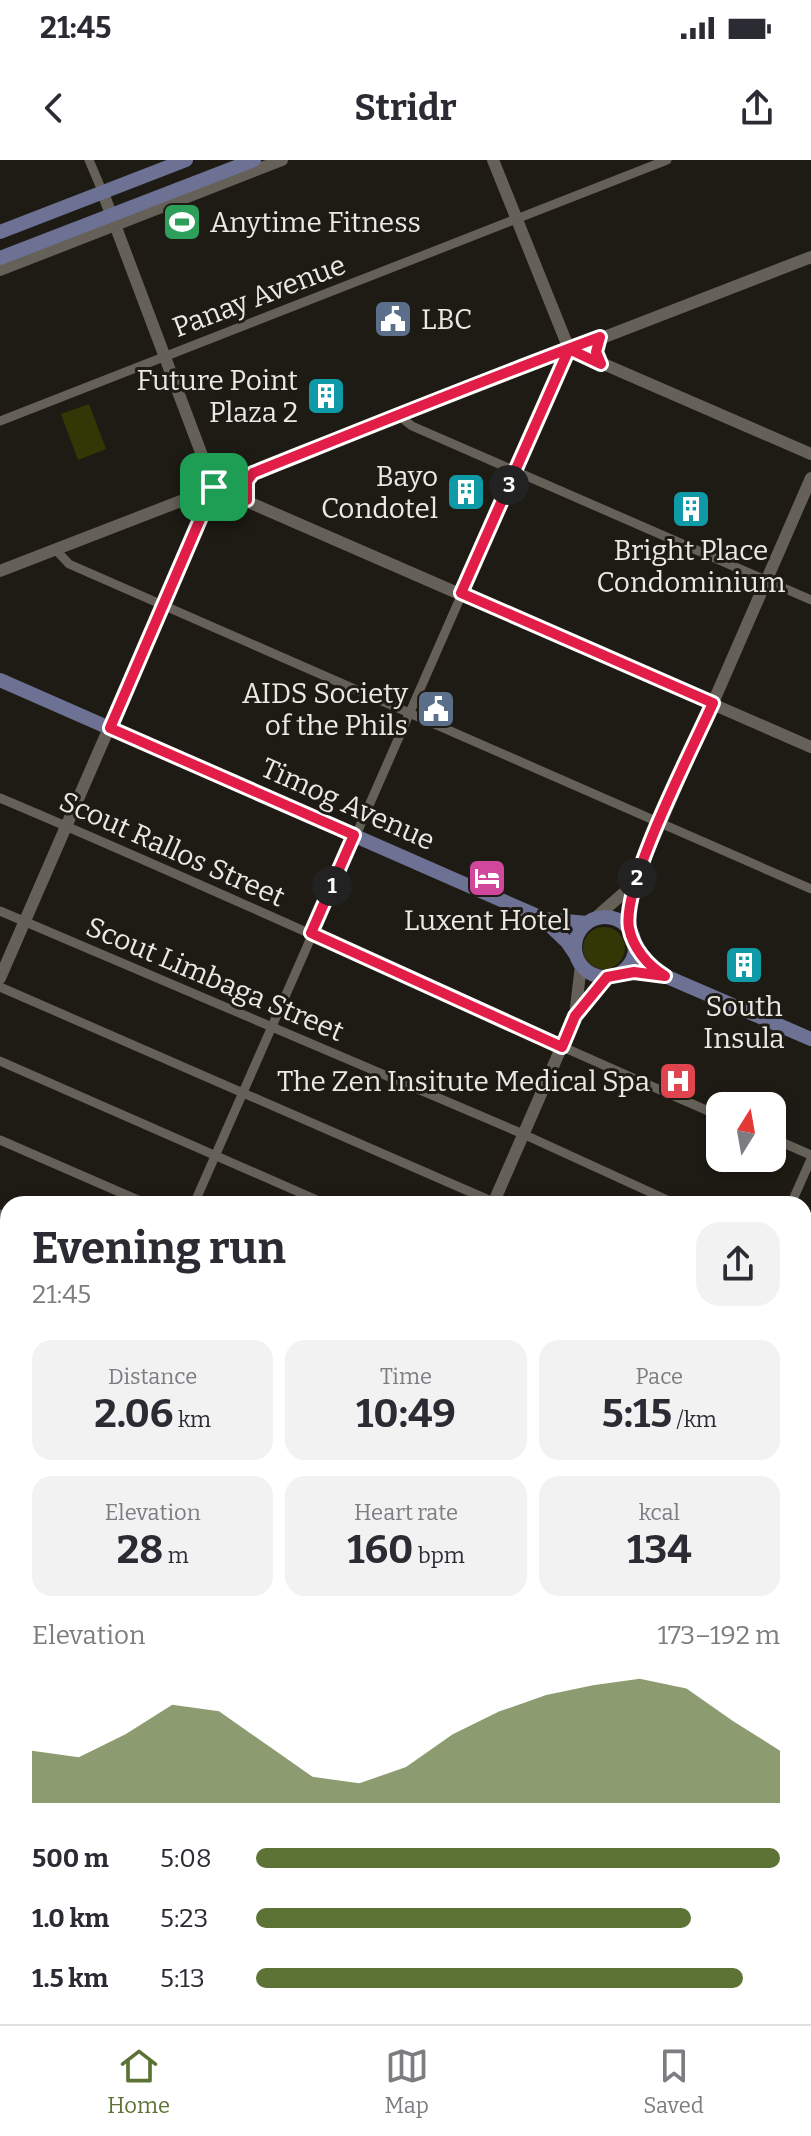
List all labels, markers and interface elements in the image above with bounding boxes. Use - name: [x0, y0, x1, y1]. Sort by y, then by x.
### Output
- text: 21:45: [40, 10, 112, 46]
- icon: back: [32, 86, 76, 130]
- text: Stridr: [354, 86, 457, 130]
- icon: share: [735, 86, 779, 130]
- sports icon: Anytime Fitness: [161, 201, 203, 243]
- place label: Anytime Fitness: [210, 206, 421, 239]
- street label: Panay Avenue: [168, 248, 350, 344]
- public building icon: LBC: [372, 298, 414, 340]
- place label: LBC: [421, 303, 472, 336]
- place label: Future Point Plaza 2: [137, 364, 298, 429]
- building icon: Future Point Plaza 2: [305, 375, 347, 417]
- pin: [180, 453, 248, 521]
- place label: Bayo Condotel: [321, 460, 438, 525]
- icon: arrive: [192, 465, 236, 509]
- pin: 3: [489, 465, 529, 505]
- building icon: Bayo Condotel: [445, 471, 487, 513]
- text: 3: [503, 471, 515, 498]
- building icon: Bright Place Condominium: [670, 488, 712, 530]
- place label: Bright Place Condominium: [596, 534, 786, 599]
- place label: AIDS Society of the Phils: [242, 677, 408, 742]
- public building icon: AIDS Society of the Phils: [415, 688, 457, 730]
- street label: Timog Avenue: [256, 751, 440, 857]
- street label: Scout Rallos Street: [54, 785, 290, 913]
- hotel icon: Luxent Hotel: [466, 857, 508, 899]
- pin: 2: [617, 858, 657, 898]
- text: 2: [631, 864, 643, 891]
- pin: 1: [312, 866, 352, 906]
- text: 1: [327, 872, 337, 899]
- place label: Luxent Hotel: [404, 904, 570, 937]
- street label: Scout Limbaga Street: [81, 910, 349, 1048]
- building icon: South Insula: [723, 944, 765, 986]
- place label: South Insula: [703, 990, 785, 1055]
- hospital icon: The Zen Insitute Medical Spa: [657, 1060, 699, 1102]
- place label: The Zen Insitute Medical Spa: [277, 1065, 650, 1098]
- north arrow: [706, 1092, 786, 1172]
- map controls: [706, 1092, 786, 1172]
- text: Evening run: [32, 1222, 286, 1275]
- button: share: [696, 1222, 780, 1306]
- text: 21:45: [32, 1279, 91, 1310]
- text: Distance: [108, 1363, 197, 1390]
- text: Time: [380, 1363, 432, 1390]
- text: Pace: [636, 1363, 683, 1390]
- text: 2.06: [94, 1390, 173, 1438]
- text: 10:49: [356, 1390, 456, 1438]
- text: 5:15: [602, 1390, 672, 1438]
- text: km: [173, 1406, 211, 1433]
- text: /km: [672, 1406, 717, 1433]
- text: Elevation: [105, 1499, 201, 1526]
- text: Heart rate: [354, 1499, 458, 1526]
- text: kcal: [639, 1499, 680, 1526]
- text: 28: [117, 1526, 163, 1574]
- text: 160: [347, 1526, 414, 1574]
- text: 134: [627, 1526, 692, 1574]
- text: m: [163, 1542, 189, 1569]
- text: bpm: [414, 1542, 465, 1569]
- text: Elevation: [32, 1620, 145, 1651]
- text: 173–192 m: [657, 1620, 780, 1651]
- text: 500 m: [32, 1843, 109, 1874]
- text: 5:08: [160, 1843, 212, 1874]
- text: 1.0 km: [32, 1903, 109, 1934]
- text: 5:23: [160, 1903, 208, 1934]
- text: 1.5 km: [32, 1963, 108, 1994]
- text: 5:13: [160, 1963, 205, 1994]
- tab: Home: [107, 2044, 170, 2119]
- tab: Map: [384, 2044, 429, 2119]
- tab: Saved: [643, 2044, 704, 2119]

